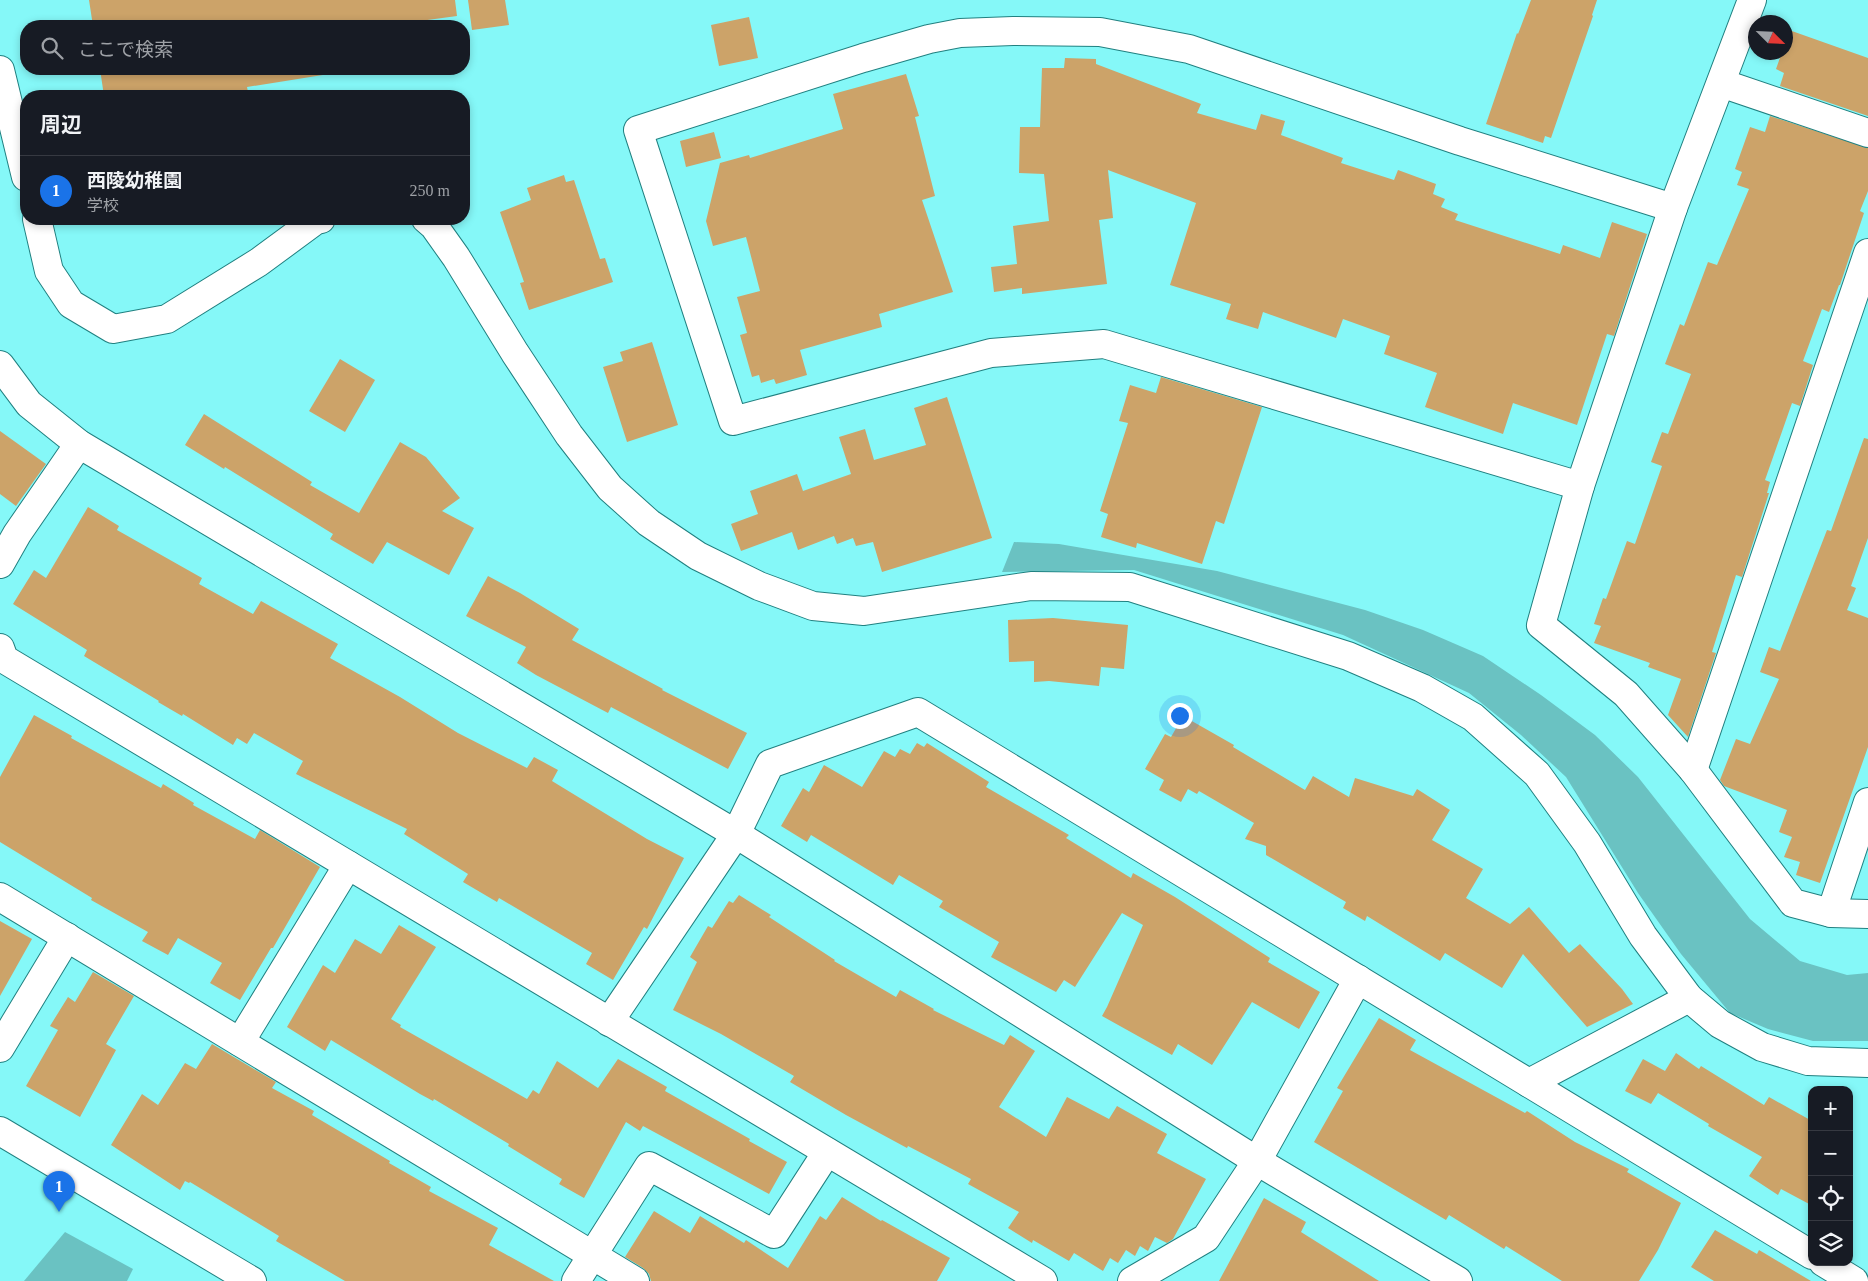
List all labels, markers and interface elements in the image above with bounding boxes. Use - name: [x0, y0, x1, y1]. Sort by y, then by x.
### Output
- north arrow: [1748, 15, 1793, 60]
- search box: [20, 20, 470, 75]
- icon: search: [38, 34, 66, 62]
- text: ここで検索: [78, 39, 173, 60]
- text: 周辺: [40, 113, 82, 137]
- text: 西陵幼稚園: [87, 170, 182, 191]
- text: 1: [52, 182, 60, 199]
- text: 250 m: [410, 182, 450, 199]
- text: 学校: [87, 197, 119, 214]
- your location: [1167, 703, 1193, 729]
- map controls: [1808, 1086, 1853, 1266]
- button: +: [1808, 1086, 1853, 1131]
- button: −: [1808, 1131, 1853, 1176]
- pin: 1: [43, 1171, 75, 1212]
- button: locate: [1808, 1176, 1853, 1221]
- button: layers: [1808, 1221, 1853, 1266]

